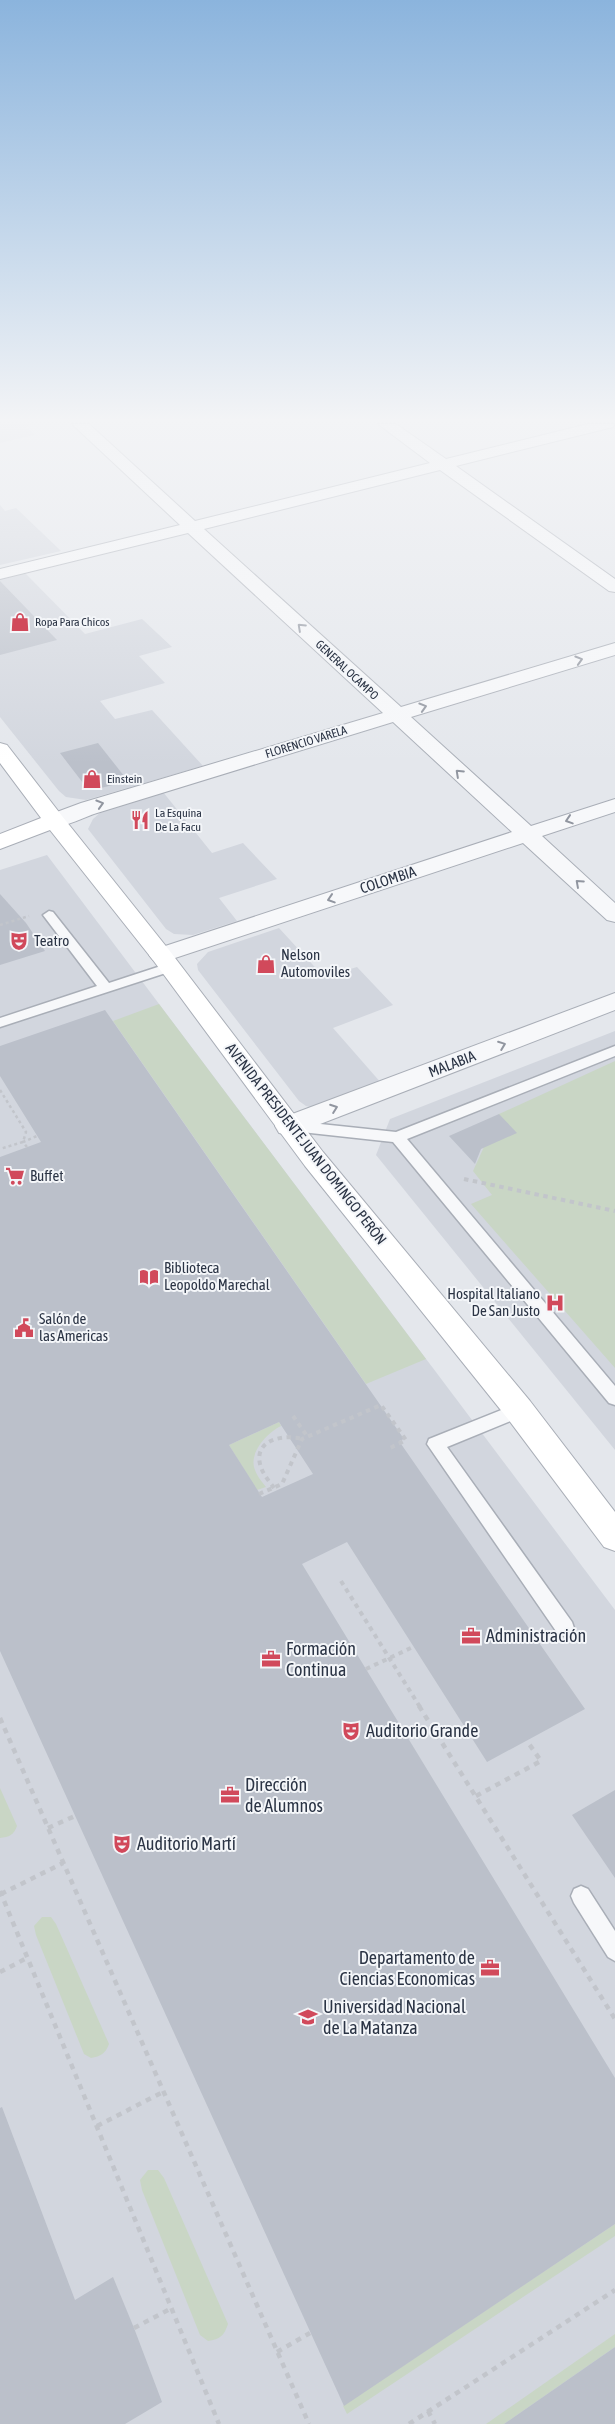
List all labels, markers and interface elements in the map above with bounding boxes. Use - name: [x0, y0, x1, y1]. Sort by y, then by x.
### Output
- shop icon: Ropa Para Chicos: [9, 611, 31, 633]
- place label: Ropa Para Chicos: [35, 615, 110, 629]
- one-way arrow: [298, 624, 307, 633]
- street label: GENERAL OCAMPO: [313, 637, 381, 703]
- one-way arrow: [574, 656, 582, 666]
- one-way arrow: [418, 702, 426, 712]
- street label: FLORENCIO VARELA: [263, 723, 349, 761]
- shop icon: Einstein: [81, 768, 103, 790]
- one-way arrow: [456, 770, 465, 779]
- place label: Einstein: [107, 772, 142, 786]
- one-way arrow: [95, 800, 103, 810]
- place label: La Esquina De La Facu: [155, 806, 202, 834]
- restaurant icon: La Esquina De La Facu: [129, 809, 151, 831]
- one-way arrow: [565, 814, 573, 824]
- street label: COLOMBIA: [358, 862, 419, 897]
- one-way arrow: [575, 880, 584, 889]
- one-way arrow: [328, 893, 336, 903]
- theatre icon: Teatro: [8, 930, 30, 952]
- place label: Teatro: [34, 932, 69, 949]
- place label: Nelson Automoviles: [281, 946, 350, 980]
- shop icon: Nelson Automoviles: [255, 953, 277, 975]
- street label: AVENIDA PRESIDENTE JUAN DOMINGO PERÓN: [223, 1040, 390, 1248]
- one-way arrow: [497, 1040, 506, 1051]
- street label: MALABIA: [426, 1047, 478, 1080]
- one-way arrow: [329, 1104, 337, 1114]
- supermarket icon: Buffet: [4, 1165, 26, 1187]
- place label: Buffet: [30, 1167, 64, 1184]
- place label: Biblioteca Leopoldo Marechal: [164, 1259, 270, 1293]
- library icon: Biblioteca Leopoldo Marechal: [138, 1266, 160, 1288]
- place label: Hospital Italiano De San Justo: [447, 1285, 540, 1319]
- hospital icon: Hospital Italiano De San Justo: [544, 1292, 566, 1314]
- place label: Salón de las Americas: [39, 1310, 108, 1344]
- public building icon: Salón de las Americas: [13, 1317, 35, 1339]
- office icon: Administración: [460, 1625, 482, 1647]
- place label: Administración: [486, 1625, 586, 1646]
- place label: Formación Continua: [286, 1638, 356, 1680]
- office icon: Formación Continua: [260, 1648, 282, 1670]
- theatre icon: Auditorio Grande: [340, 1720, 362, 1742]
- place label: Auditorio Grande: [366, 1720, 478, 1741]
- place label: Dirección de Alumnos: [245, 1774, 323, 1816]
- office icon: Dirección de Alumnos: [219, 1784, 241, 1806]
- theatre icon: Auditorio Martí: [111, 1833, 133, 1855]
- place label: Auditorio Martí: [137, 1833, 236, 1854]
- place label: Departamento de Ciencias Economicas: [339, 1947, 475, 1989]
- office icon: Departamento de Ciencias Economicas: [479, 1957, 501, 1979]
- place label: Universidad Nacional de La Matanza: [323, 1996, 466, 2038]
- school or university icon: Universidad Nacional de La Matanza: [297, 2006, 319, 2028]

